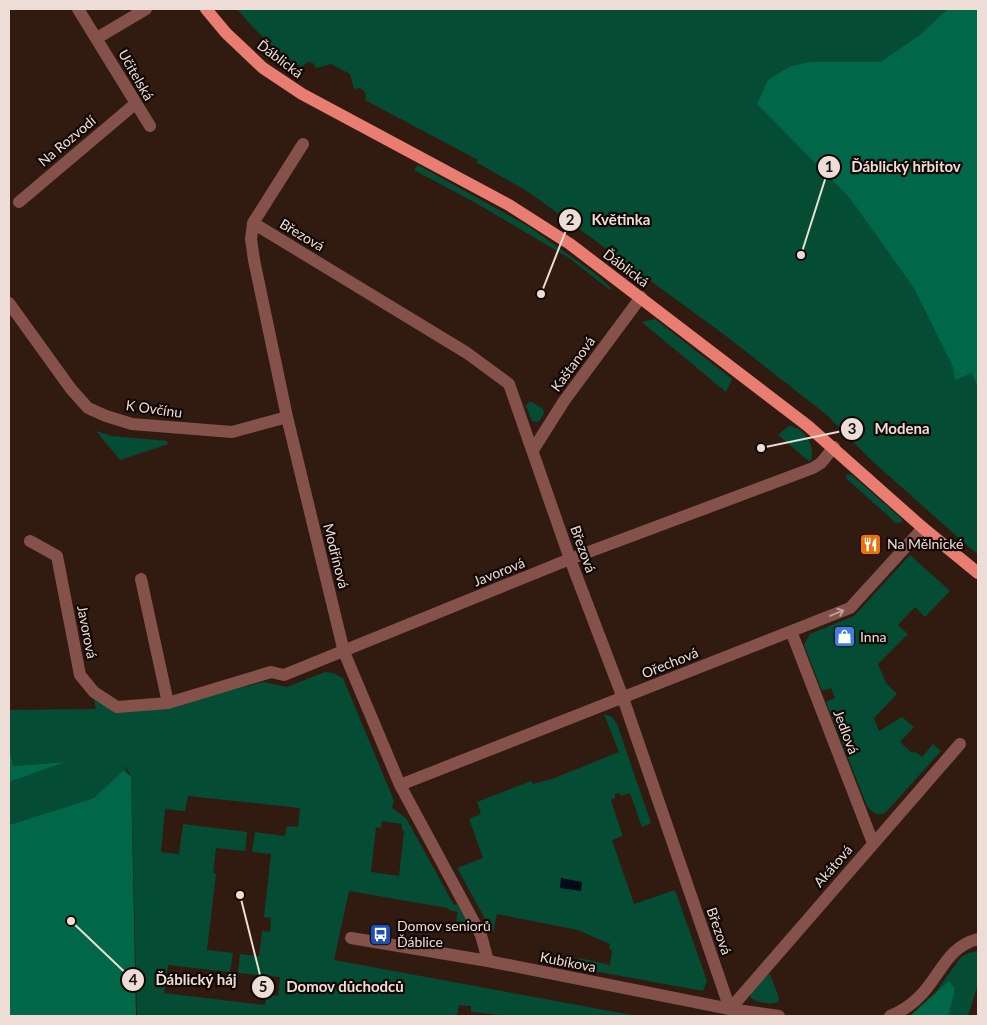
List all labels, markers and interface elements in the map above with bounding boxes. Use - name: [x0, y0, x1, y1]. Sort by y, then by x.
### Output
- street label: Ďáblická: [254, 36, 306, 81]
- street label: Učitelská: [115, 46, 158, 103]
- street label: Na Rozvodí: [35, 111, 99, 170]
- callout: Ďáblický hřbitov: [816, 152, 971, 182]
- text: 1: [825, 157, 833, 175]
- text: Ďáblický hřbitov: [851, 157, 961, 175]
- callout: Květinka: [557, 205, 661, 235]
- text: 2: [566, 210, 575, 228]
- text: Květinka: [592, 210, 650, 228]
- street label: Březová: [277, 215, 328, 255]
- street label: Ďáblická: [600, 245, 652, 290]
- street label: Kaštanová: [547, 333, 598, 395]
- street label: K Ovčínu: [125, 396, 183, 421]
- callout: Modena: [840, 414, 940, 444]
- text: 3: [848, 419, 856, 437]
- text: Modena: [874, 419, 930, 437]
- street label: Modřínová: [320, 522, 353, 590]
- street label: Březová: [567, 523, 600, 575]
- restaurant icon: Na Mělnické: [859, 532, 883, 556]
- place label: Na Mělnické: [887, 535, 963, 552]
- street label: Javorová: [471, 554, 527, 590]
- street label: Javorová: [74, 604, 101, 660]
- one-way arrow: [829, 608, 844, 617]
- shop icon: Inna: [832, 625, 856, 649]
- place label: Inna: [860, 628, 886, 645]
- street label: Ořechová: [639, 643, 701, 682]
- street label: Jedlová: [830, 707, 863, 756]
- street label: Akátová: [810, 841, 856, 890]
- street label: Březová: [703, 905, 736, 957]
- place label: Domov seniorů Ďáblice: [397, 917, 491, 950]
- bus stop icon: Domov seniorů Ďáblice: [369, 922, 393, 946]
- street label: Kubíkova: [539, 948, 598, 975]
- callout: Ďáblický háj: [121, 965, 247, 995]
- text: 4: [129, 970, 138, 988]
- text: Ďáblický háj: [155, 970, 237, 988]
- callout: Domov důchodců: [251, 972, 413, 1002]
- text: 5: [259, 977, 267, 995]
- text: Domov důchodců: [286, 977, 404, 995]

